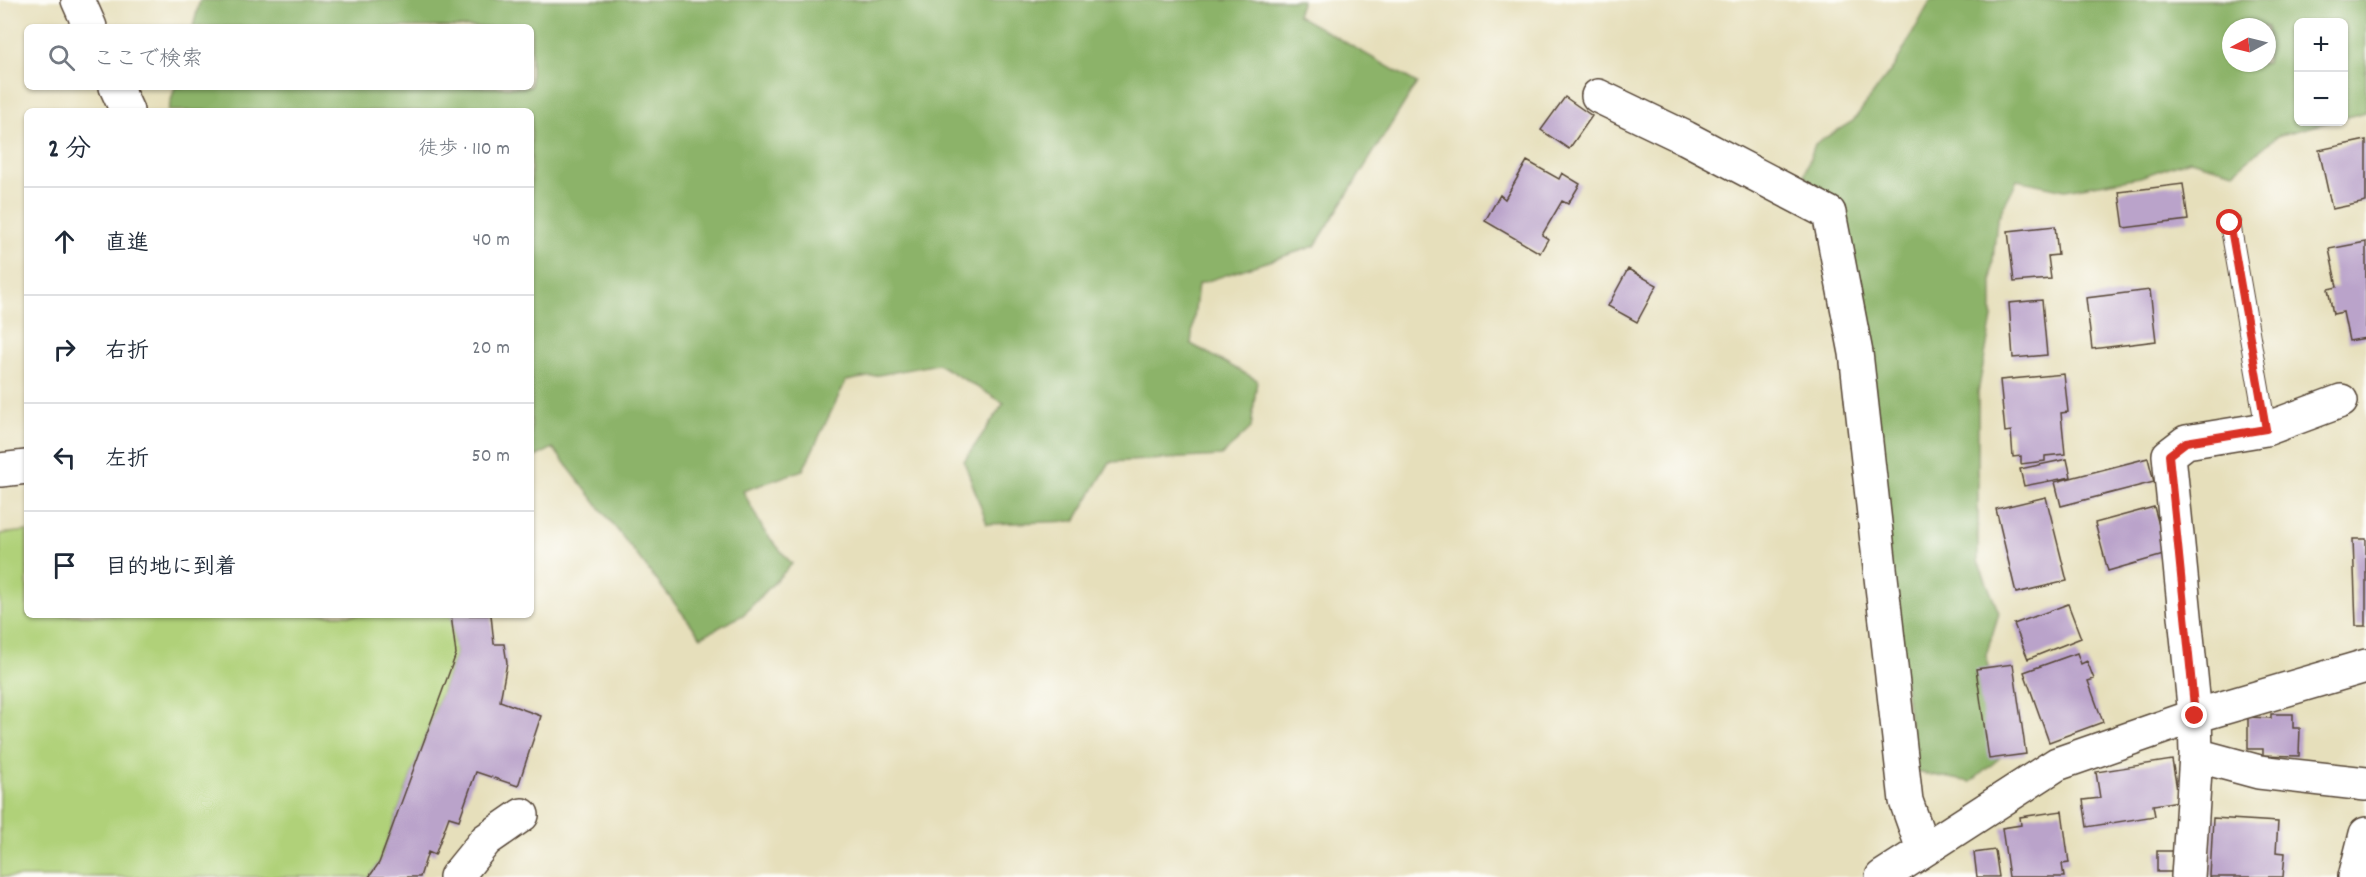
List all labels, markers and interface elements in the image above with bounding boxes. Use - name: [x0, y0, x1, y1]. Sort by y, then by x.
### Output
- north arrow: [2222, 18, 2276, 72]
- map controls: [2294, 18, 2348, 126]
- button: +: [2294, 18, 2348, 72]
- search box: [24, 24, 534, 90]
- icon: search: [45, 41, 78, 74]
- text: ここで検索: [93, 45, 203, 76]
- button: −: [2294, 72, 2348, 126]
- text: 2 分: [48, 132, 91, 169]
- text: 徒歩 · 110 m: [418, 136, 510, 164]
- route start: [2216, 209, 2242, 235]
- icon: ahead: [48, 225, 81, 258]
- text: 40 m: [472, 227, 510, 255]
- text: 直進: [105, 229, 149, 260]
- icon: right: [48, 333, 81, 366]
- text: 20 m: [472, 335, 510, 363]
- text: 右折: [105, 337, 149, 368]
- icon: left: [48, 441, 81, 474]
- text: 50 m: [472, 443, 510, 471]
- text: 左折: [105, 445, 149, 476]
- icon: arrive: [48, 549, 81, 582]
- text: 目的地に到着: [105, 553, 237, 584]
- route end: [2181, 702, 2207, 728]

